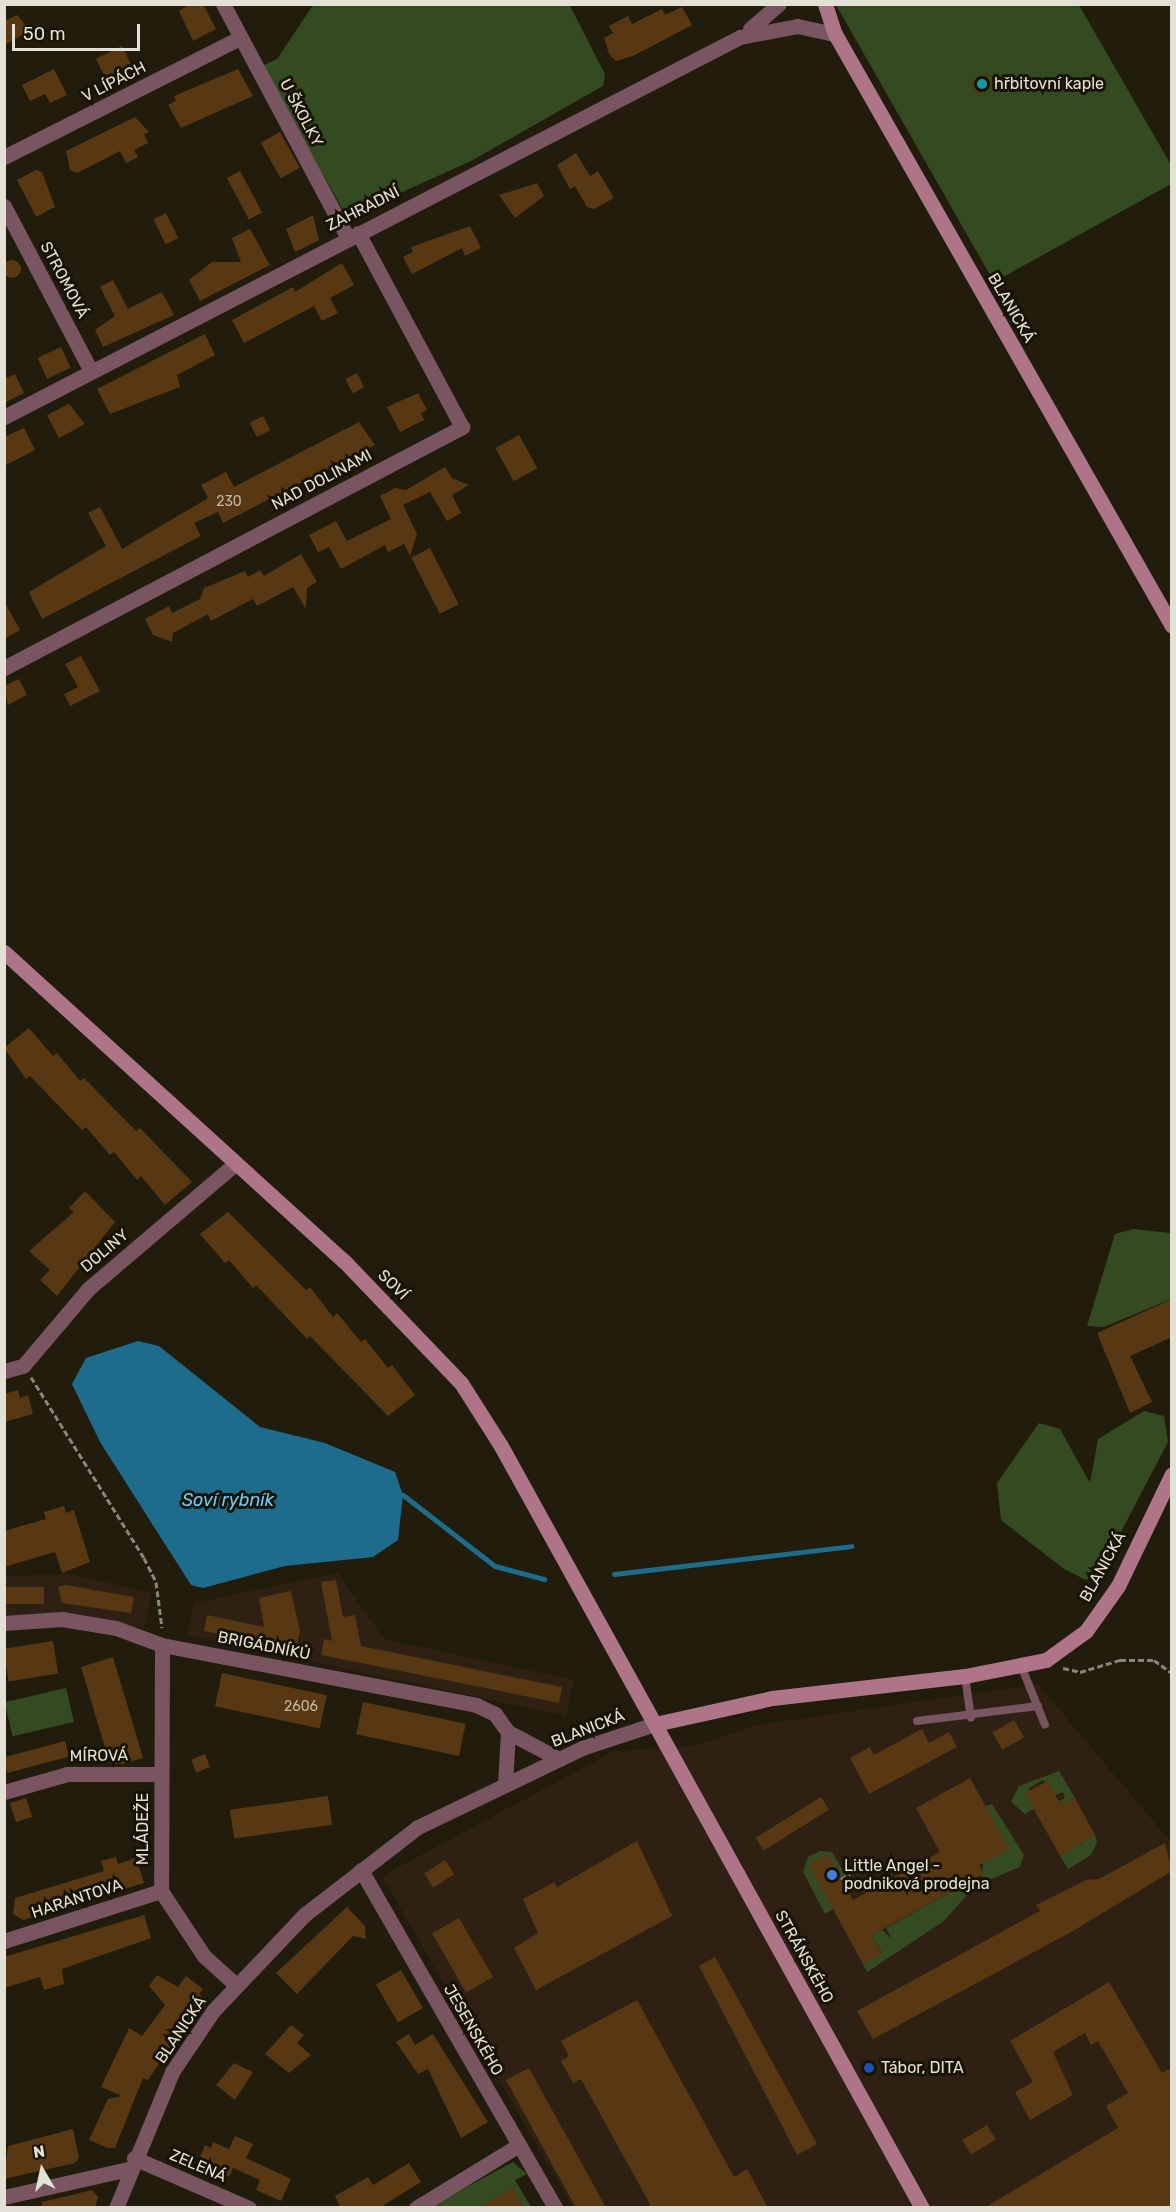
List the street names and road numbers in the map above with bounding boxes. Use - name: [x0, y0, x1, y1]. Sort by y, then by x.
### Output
- street label: V LÍPÁCH: [78, 58, 150, 106]
- street label: U ŠKOLKY: [275, 76, 327, 150]
- street label: ZAHRADNÍ: [323, 182, 403, 236]
- street label: STROMOVÁ: [36, 238, 92, 322]
- street label: BLANICKÁ: [983, 270, 1039, 346]
- street label: NAD DOLINAMI: [269, 445, 375, 515]
- street label: DOLINY: [77, 1225, 133, 1277]
- street label: SOVÍ: [374, 1266, 412, 1304]
- street label: BLANICKÁ: [1076, 1529, 1130, 1605]
- street label: BRIGÁDNÍKŮ: [216, 1628, 312, 1664]
- street label: BLANICKÁ: [549, 1706, 627, 1752]
- street label: MÍROVÁ: [70, 1746, 128, 1766]
- street label: MLÁDEŽE: [133, 1793, 153, 1865]
- street label: HARANTOVA: [29, 1875, 125, 1923]
- street label: STRÁNSKÉHO: [771, 1907, 837, 2007]
- street label: JESENSKÉHO: [439, 1981, 507, 2079]
- street label: BLANICKÁ: [152, 1993, 210, 2067]
- street label: ZELENÁ: [167, 2145, 229, 2187]

